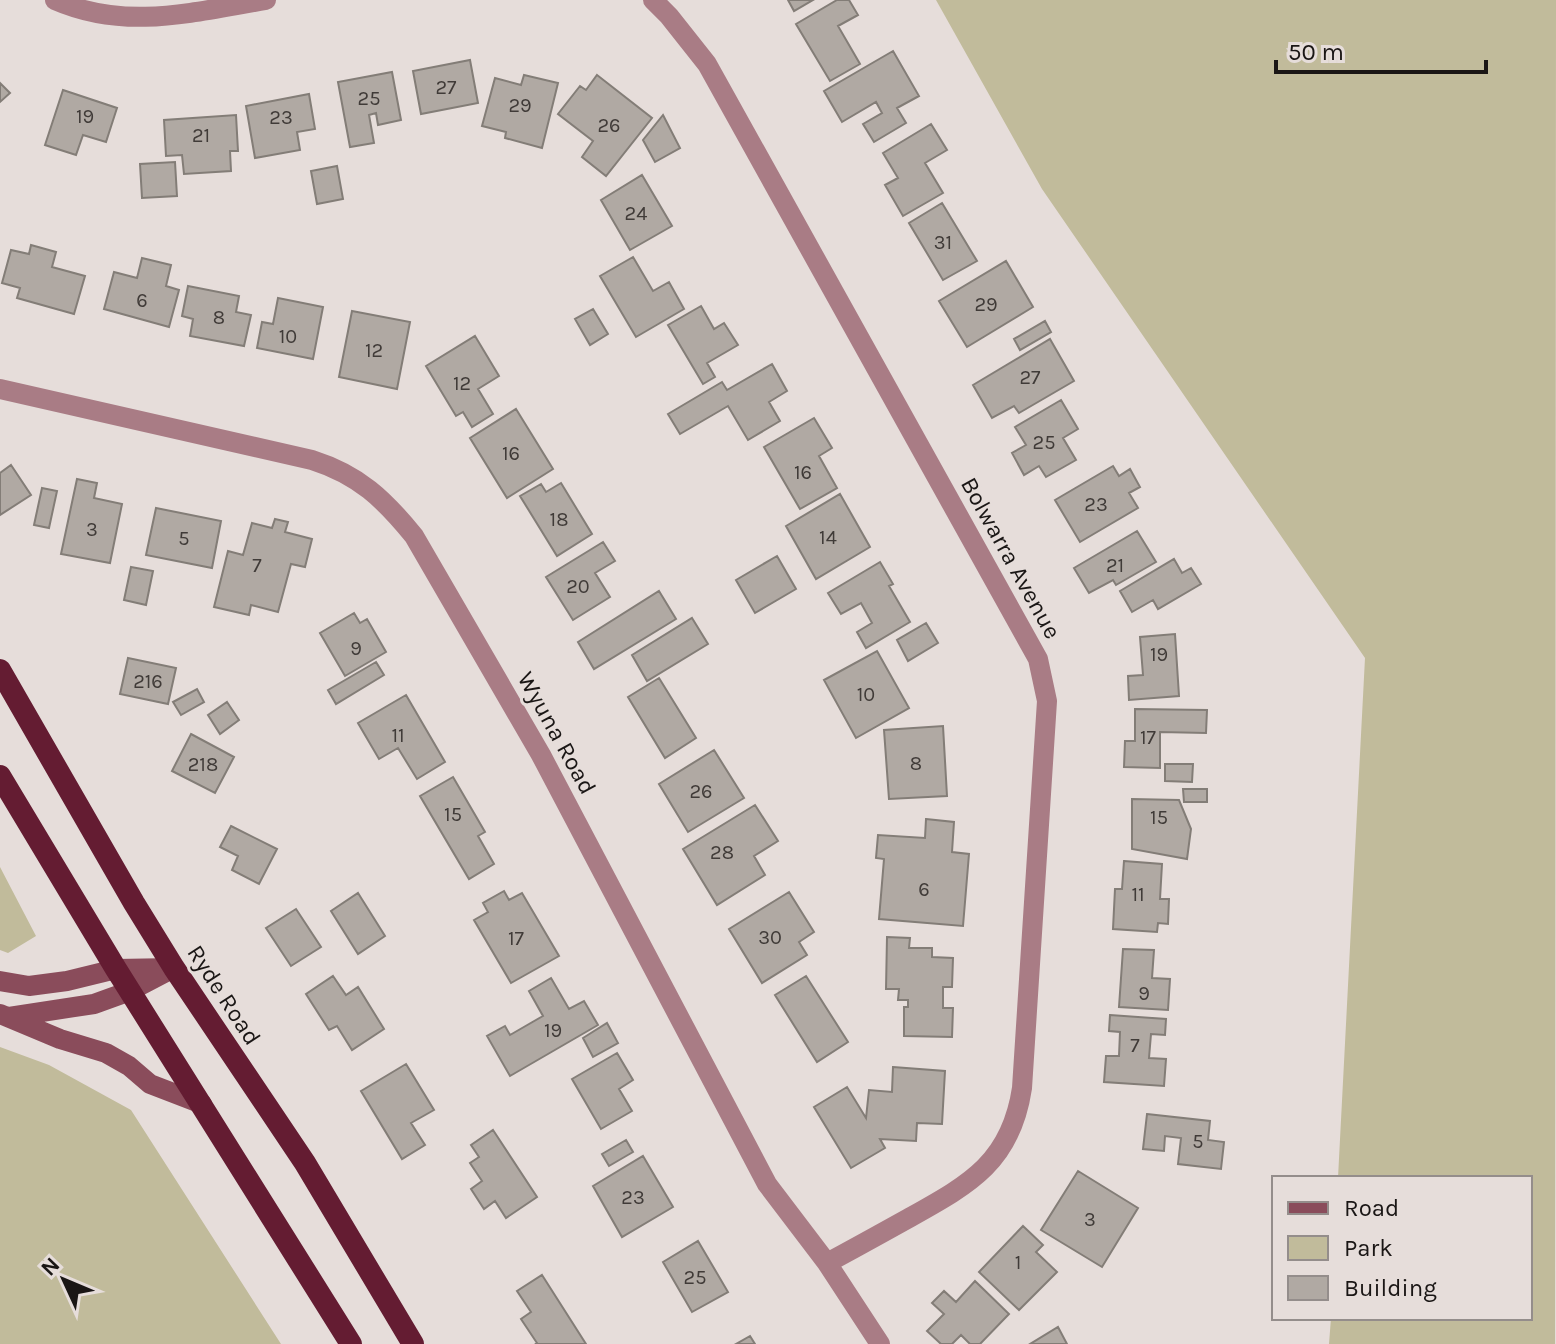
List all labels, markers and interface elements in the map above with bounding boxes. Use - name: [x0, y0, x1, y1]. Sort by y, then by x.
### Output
- scale bar: [1276, 24, 1486, 74]
- text: 50 m: [1288, 38, 1344, 66]
- house number: 27: [436, 76, 457, 99]
- house number: 25: [358, 87, 380, 110]
- house number: 29: [508, 94, 532, 117]
- house number: 19: [76, 105, 94, 128]
- house number: 23: [269, 106, 293, 129]
- house number: 26: [597, 114, 621, 137]
- house number: 21: [192, 124, 210, 147]
- house number: 24: [625, 202, 647, 225]
- house number: 31: [934, 231, 952, 254]
- house number: 6: [136, 289, 148, 312]
- house number: 29: [974, 293, 998, 316]
- house number: 8: [213, 306, 225, 329]
- house number: 10: [279, 325, 297, 348]
- house number: 12: [365, 339, 383, 362]
- house number: 27: [1020, 366, 1041, 389]
- house number: 12: [453, 372, 471, 395]
- house number: 25: [1033, 431, 1055, 454]
- house number: 16: [502, 442, 520, 465]
- house number: 16: [794, 461, 812, 484]
- street label: Bolwarra Avenue: [955, 472, 1067, 644]
- house number: 23: [1084, 493, 1108, 516]
- house number: 18: [550, 508, 568, 531]
- house number: 3: [86, 518, 98, 541]
- house number: 14: [819, 526, 837, 549]
- house number: 5: [178, 527, 190, 550]
- house number: 7: [252, 554, 262, 577]
- house number: 21: [1106, 554, 1124, 577]
- house number: 20: [566, 575, 590, 598]
- house number: 9: [350, 637, 362, 660]
- house number: 19: [1150, 643, 1168, 666]
- street label: Wyuna Road: [512, 667, 602, 799]
- house number: 216: [133, 670, 163, 693]
- house number: 10: [857, 683, 875, 706]
- house number: 11: [391, 724, 405, 747]
- house number: 17: [1140, 726, 1157, 749]
- house number: 8: [910, 752, 922, 775]
- house number: 218: [188, 753, 218, 776]
- house number: 26: [689, 780, 713, 803]
- house number: 15: [444, 803, 462, 826]
- house number: 15: [1150, 806, 1168, 829]
- house number: 28: [710, 841, 734, 864]
- house number: 6: [918, 878, 930, 901]
- house number: 11: [1131, 883, 1145, 906]
- house number: 30: [758, 926, 782, 949]
- house number: 17: [508, 927, 525, 950]
- street label: Ryde Road: [181, 940, 267, 1050]
- house number: 9: [1138, 982, 1150, 1005]
- house number: 19: [544, 1019, 562, 1042]
- house number: 7: [1130, 1034, 1140, 1057]
- house number: 5: [1192, 1130, 1204, 1153]
- legend: [1272, 1176, 1532, 1320]
- house number: 23: [621, 1186, 645, 1209]
- text: Road: [1344, 1194, 1399, 1222]
- house number: 3: [1084, 1208, 1096, 1231]
- text: Park: [1344, 1234, 1393, 1262]
- north arrow: [24, 1240, 104, 1320]
- house number: 1: [1015, 1251, 1021, 1274]
- text: N: [35, 1252, 65, 1282]
- house number: 25: [684, 1266, 706, 1289]
- text: Building: [1344, 1274, 1437, 1302]

